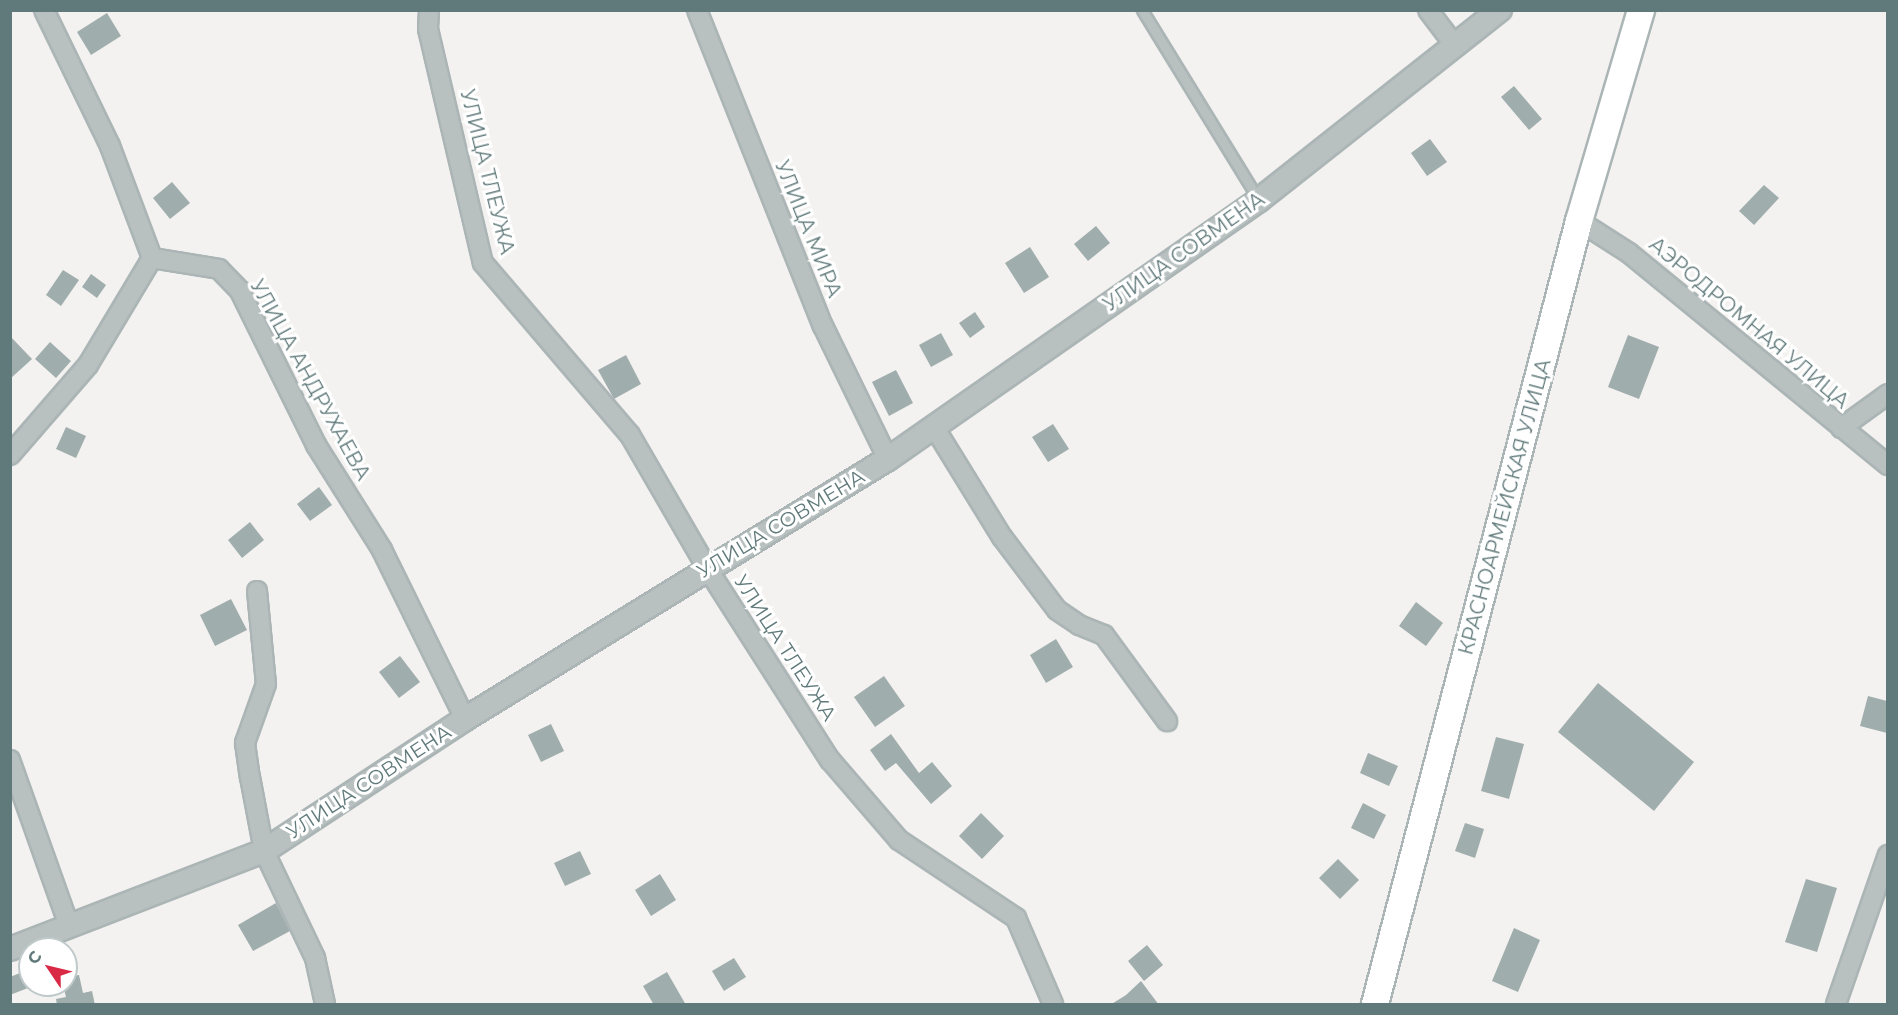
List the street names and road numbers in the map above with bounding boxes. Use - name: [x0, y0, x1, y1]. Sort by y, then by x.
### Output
- street label: УЛИЦА ТЛЕУЖА: [455, 87, 519, 257]
- street label: УЛИЦА МИРА: [770, 157, 846, 301]
- street label: УЛИЦА СОВМЕНА: [1099, 187, 1269, 317]
- street label: АЭРОДРОМНАЯ УЛИЦА: [1644, 232, 1854, 414]
- street label: УЛИЦА АНДРУХАЕВА: [245, 275, 375, 485]
- street label: КРАСНОАРМЕЙСКАЯ УЛИЦА: [1454, 356, 1556, 658]
- street label: УЛИЦА СОВМЕНА: [693, 464, 869, 584]
- street label: УЛИЦА ТЛЕУЖА: [729, 570, 841, 726]
- street label: УЛИЦА СОВМЕНА: [282, 720, 456, 844]

